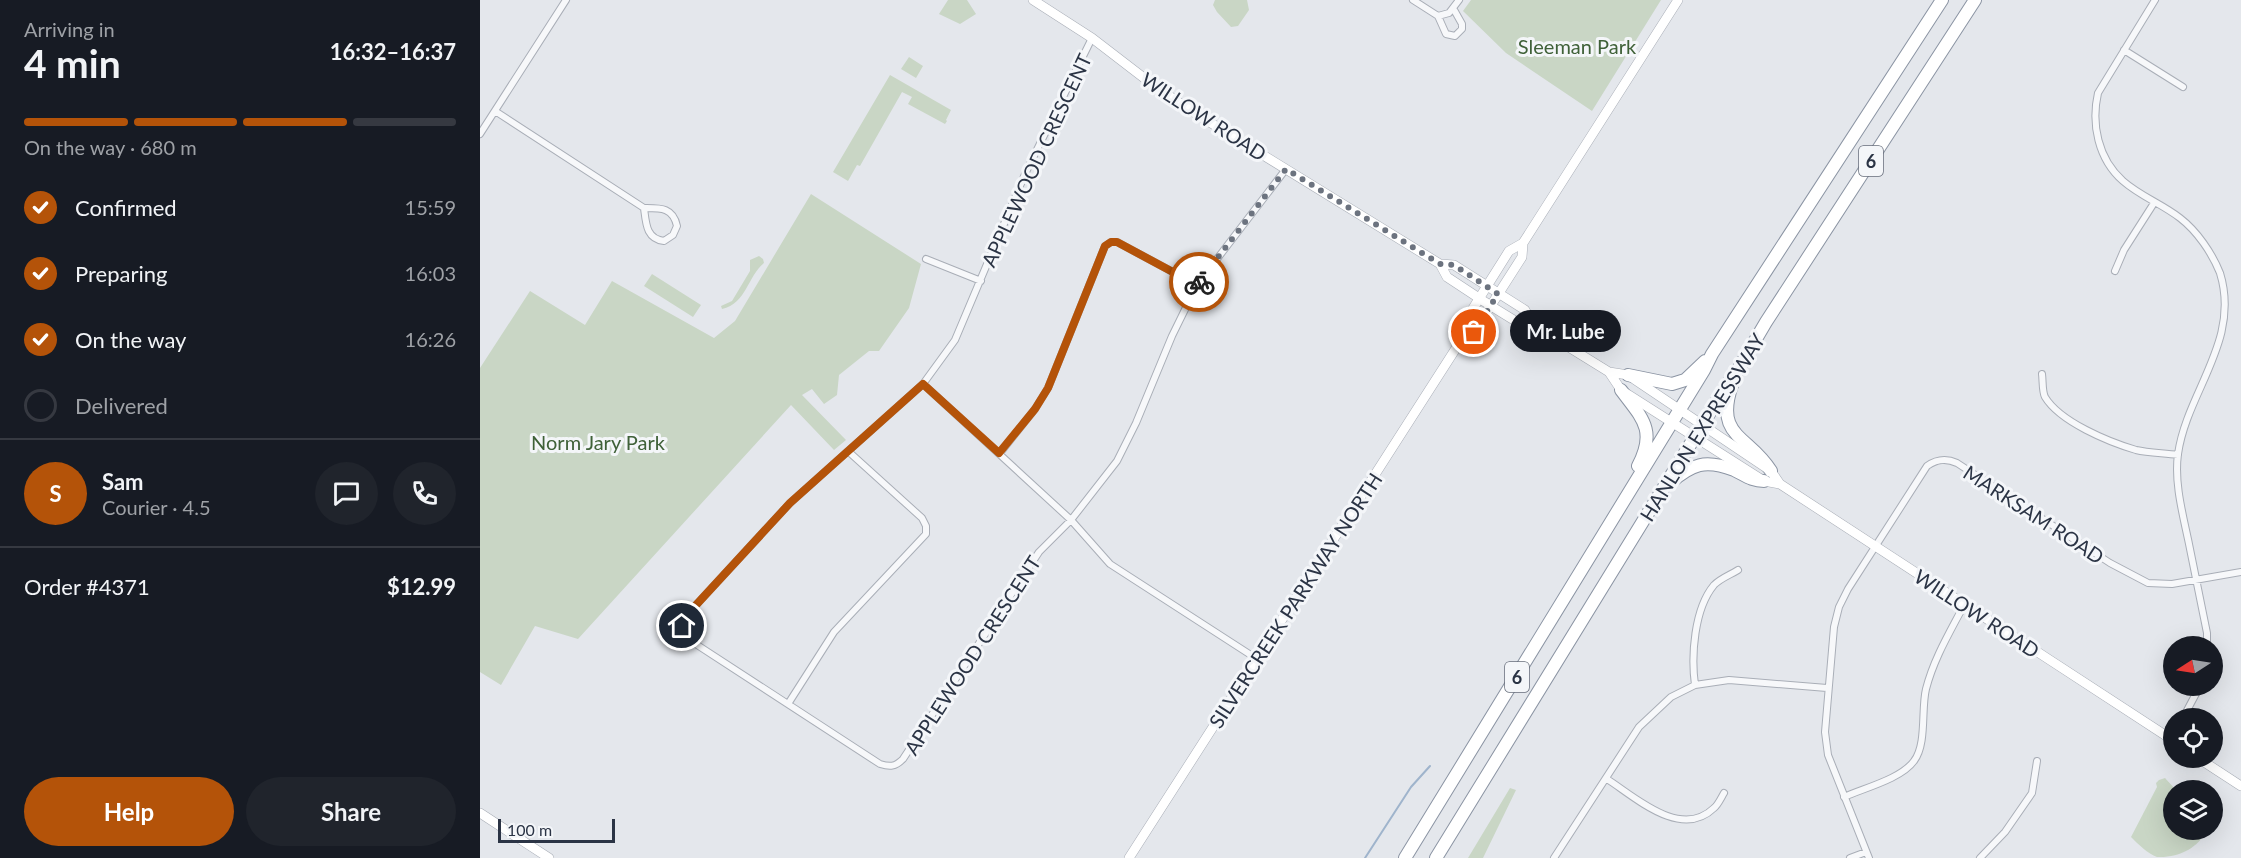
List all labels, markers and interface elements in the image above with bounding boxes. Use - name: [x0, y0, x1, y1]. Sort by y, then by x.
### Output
- text: Arriving in: [24, 17, 115, 41]
- park label: Sleeman Park: [1518, 34, 1637, 58]
- text: 16:32–16:37: [330, 38, 456, 65]
- text: 4 min: [24, 40, 121, 86]
- street label: APPLEWOOD CRESCENT: [976, 49, 1096, 270]
- street label: WILLOW ROAD: [1137, 67, 1271, 165]
- text: On the way · 680 m: [24, 135, 197, 159]
- road number: 6: [1859, 146, 1883, 176]
- icon: check: [24, 191, 57, 224]
- text: Confirmed: [75, 194, 177, 221]
- text: 15:59: [405, 195, 456, 219]
- courier: [1169, 252, 1229, 312]
- icon: check: [24, 257, 57, 290]
- text: Preparing: [75, 260, 167, 287]
- text: 16:03: [405, 261, 456, 285]
- icon: bike: [1183, 266, 1216, 299]
- pin: [1448, 306, 1499, 357]
- callout: Mr. Lube: [1510, 311, 1621, 353]
- icon: bag: [1457, 315, 1490, 348]
- text: Mr. Lube: [1526, 319, 1605, 343]
- icon: check: [24, 323, 57, 356]
- text: On the way: [75, 326, 186, 353]
- text: 16:26: [405, 327, 456, 351]
- street label: HANLON EXPRESSWAY: [1634, 328, 1770, 525]
- text: Delivered: [75, 392, 168, 419]
- park label: Norm Jary Park: [531, 430, 666, 454]
- street label: MARKSAM ROAD: [1959, 460, 2109, 568]
- button: chat: [315, 462, 378, 525]
- button: phone: [393, 462, 456, 525]
- text: Sam: [102, 468, 144, 495]
- street label: SILVERCREEK PARKWAY NORTH: [1203, 468, 1387, 732]
- text: S: [49, 480, 62, 507]
- text: Courier · 4.5: [102, 495, 211, 519]
- street label: APPLEWOOD CRESCENT: [899, 551, 1045, 759]
- street label: WILLOW ROAD: [1910, 564, 2044, 662]
- text: Order #4371: [24, 573, 150, 600]
- text: $12.99: [387, 573, 456, 600]
- pin: [656, 600, 707, 651]
- icon: home: [665, 609, 698, 642]
- north arrow: [2163, 636, 2223, 696]
- map controls: [2163, 636, 2223, 840]
- road number: 6: [1505, 662, 1529, 692]
- button: locate: [2163, 708, 2223, 768]
- button: Help: [24, 777, 234, 846]
- button: Share: [246, 777, 456, 846]
- button: layers: [2163, 780, 2223, 840]
- scale bar: [498, 816, 615, 844]
- text: 100 m: [507, 820, 552, 839]

